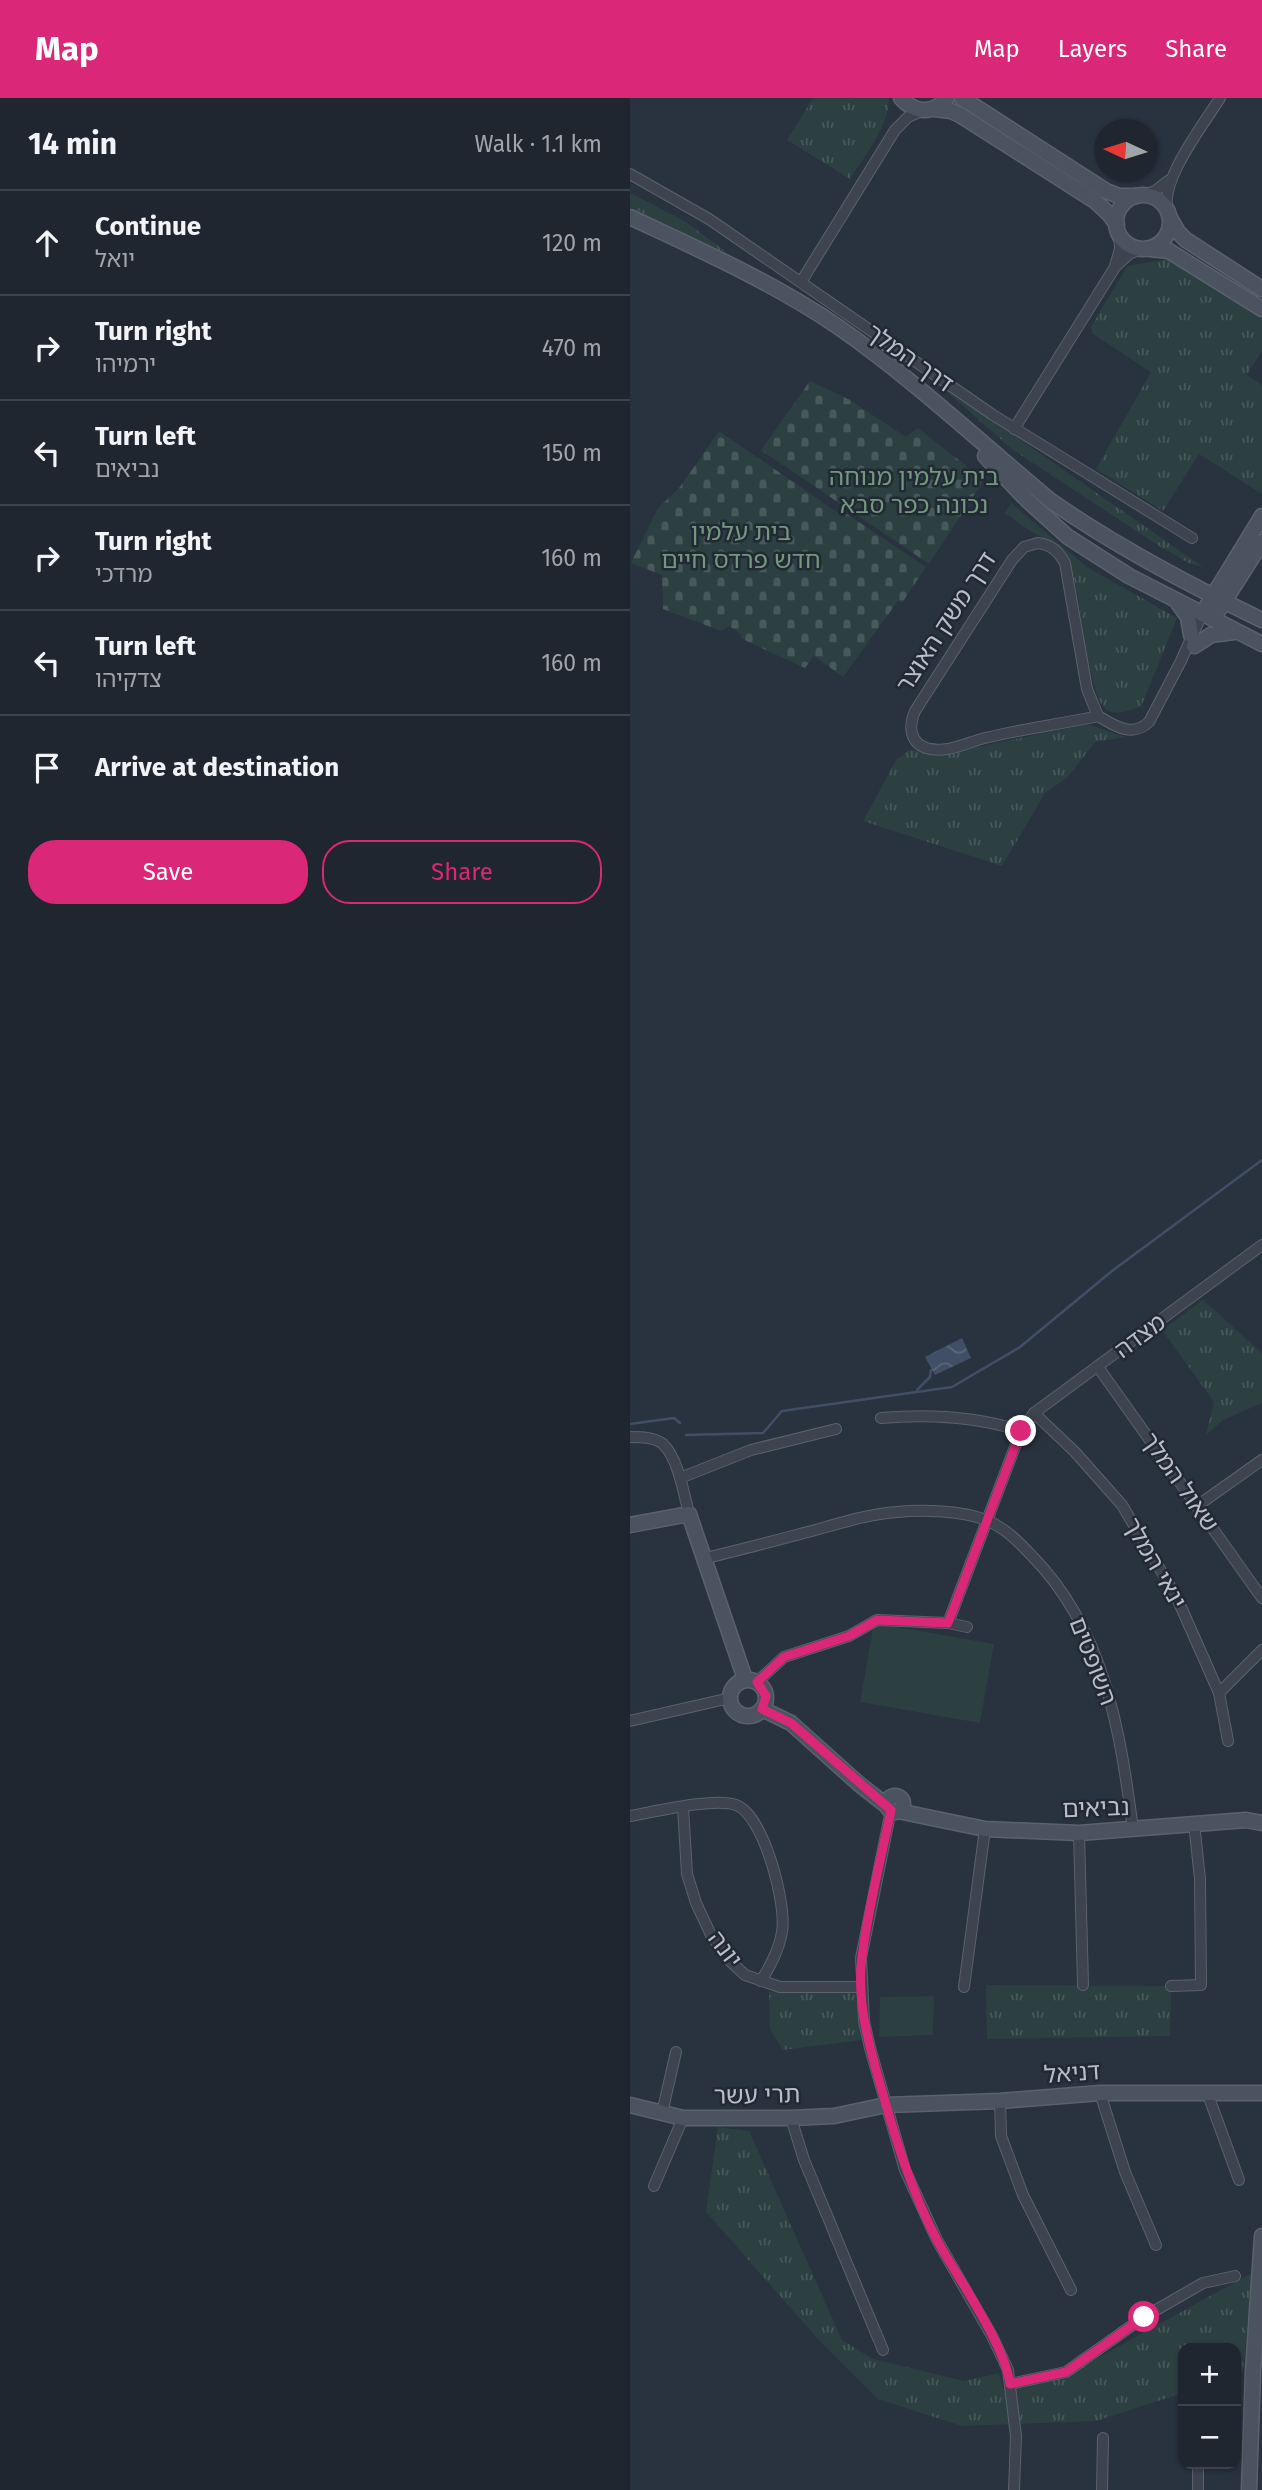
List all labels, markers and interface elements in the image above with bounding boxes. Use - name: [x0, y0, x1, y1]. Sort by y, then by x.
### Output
- text: Map: [35, 29, 99, 69]
- text: Map: [974, 35, 1020, 63]
- text: Layers: [1058, 35, 1127, 63]
- text: Share: [1165, 35, 1227, 63]
- north arrow: [1094, 119, 1157, 182]
- text: 14 min: [28, 126, 117, 162]
- text: Walk · 1.1 km: [474, 130, 602, 158]
- text: Continue: [95, 211, 201, 242]
- icon: ahead: [28, 224, 66, 262]
- text: 120 m: [542, 229, 602, 257]
- text: יואל: [95, 245, 135, 273]
- text: Turn right: [95, 316, 212, 347]
- street label: דרך המלך: [861, 318, 959, 398]
- icon: right: [28, 329, 66, 367]
- text: 470 m: [542, 334, 602, 362]
- text: ירמיהו: [95, 350, 156, 378]
- text: Turn left: [95, 421, 196, 452]
- icon: left: [28, 434, 66, 472]
- text: 150 m: [542, 439, 602, 467]
- text: נביאים: [95, 455, 160, 483]
- park label: בית עלמין מנוחה נכונה כפר סבא: [829, 463, 999, 519]
- park label: בית עלמין חדש פרדס חיים: [661, 518, 821, 574]
- text: Turn right: [95, 526, 212, 557]
- icon: right: [28, 539, 66, 577]
- text: 160 m: [541, 544, 602, 572]
- street label: דרך משק האוצר: [890, 546, 1002, 698]
- text: מרדכי: [95, 560, 152, 588]
- text: Turn left: [95, 631, 196, 662]
- icon: left: [28, 644, 66, 682]
- text: 160 m: [541, 649, 602, 677]
- text: צדקיהו: [95, 665, 162, 693]
- icon: arrive: [28, 749, 66, 787]
- text: Arrive at destination: [95, 752, 339, 783]
- button: Save: [28, 840, 308, 904]
- button: Share: [322, 840, 602, 904]
- street label: מצדה: [1109, 1308, 1171, 1364]
- route end: [1005, 1415, 1036, 1446]
- street label: שאול המלך: [1136, 1427, 1224, 1537]
- street label: ינאי המלך: [1118, 1513, 1192, 1613]
- street label: השופטים: [1063, 1613, 1123, 1709]
- street label: נביאים: [1062, 1793, 1130, 1823]
- street label: יונה: [702, 1925, 748, 1973]
- street label: דניאל: [1043, 2057, 1101, 2089]
- street label: תרי עשר: [713, 2080, 801, 2110]
- route start: [1128, 2301, 1159, 2332]
- map controls: [1178, 2343, 1241, 2469]
- button: +: [1178, 2343, 1241, 2406]
- button: −: [1178, 2406, 1241, 2469]

